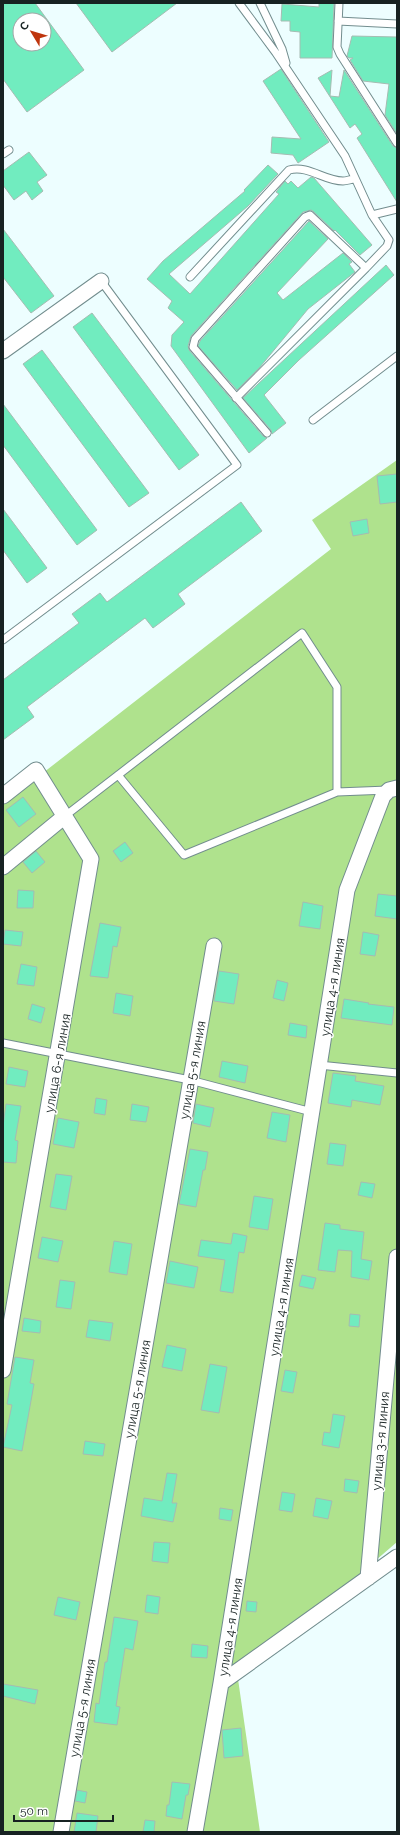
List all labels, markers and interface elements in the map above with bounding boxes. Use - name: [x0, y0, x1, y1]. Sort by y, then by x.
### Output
- north arrow: [12, 12, 52, 52]
- text: С: [17, 19, 32, 33]
- street label: улица 4-я линия: [317, 937, 348, 1038]
- street label: улица 6-я линия: [41, 1012, 74, 1114]
- street label: улица 5-я линия: [176, 1020, 209, 1121]
- street label: улица 4-я линия: [266, 1257, 297, 1358]
- street label: улица 5-я линия: [121, 1339, 154, 1440]
- street label: улица 3-я линия: [369, 1391, 392, 1491]
- street label: улица 4-я линия: [215, 1577, 246, 1678]
- street label: улица 5-я линия: [66, 1658, 99, 1759]
- scale bar: [14, 1797, 113, 1823]
- text: 50 m: [20, 1804, 48, 1818]

